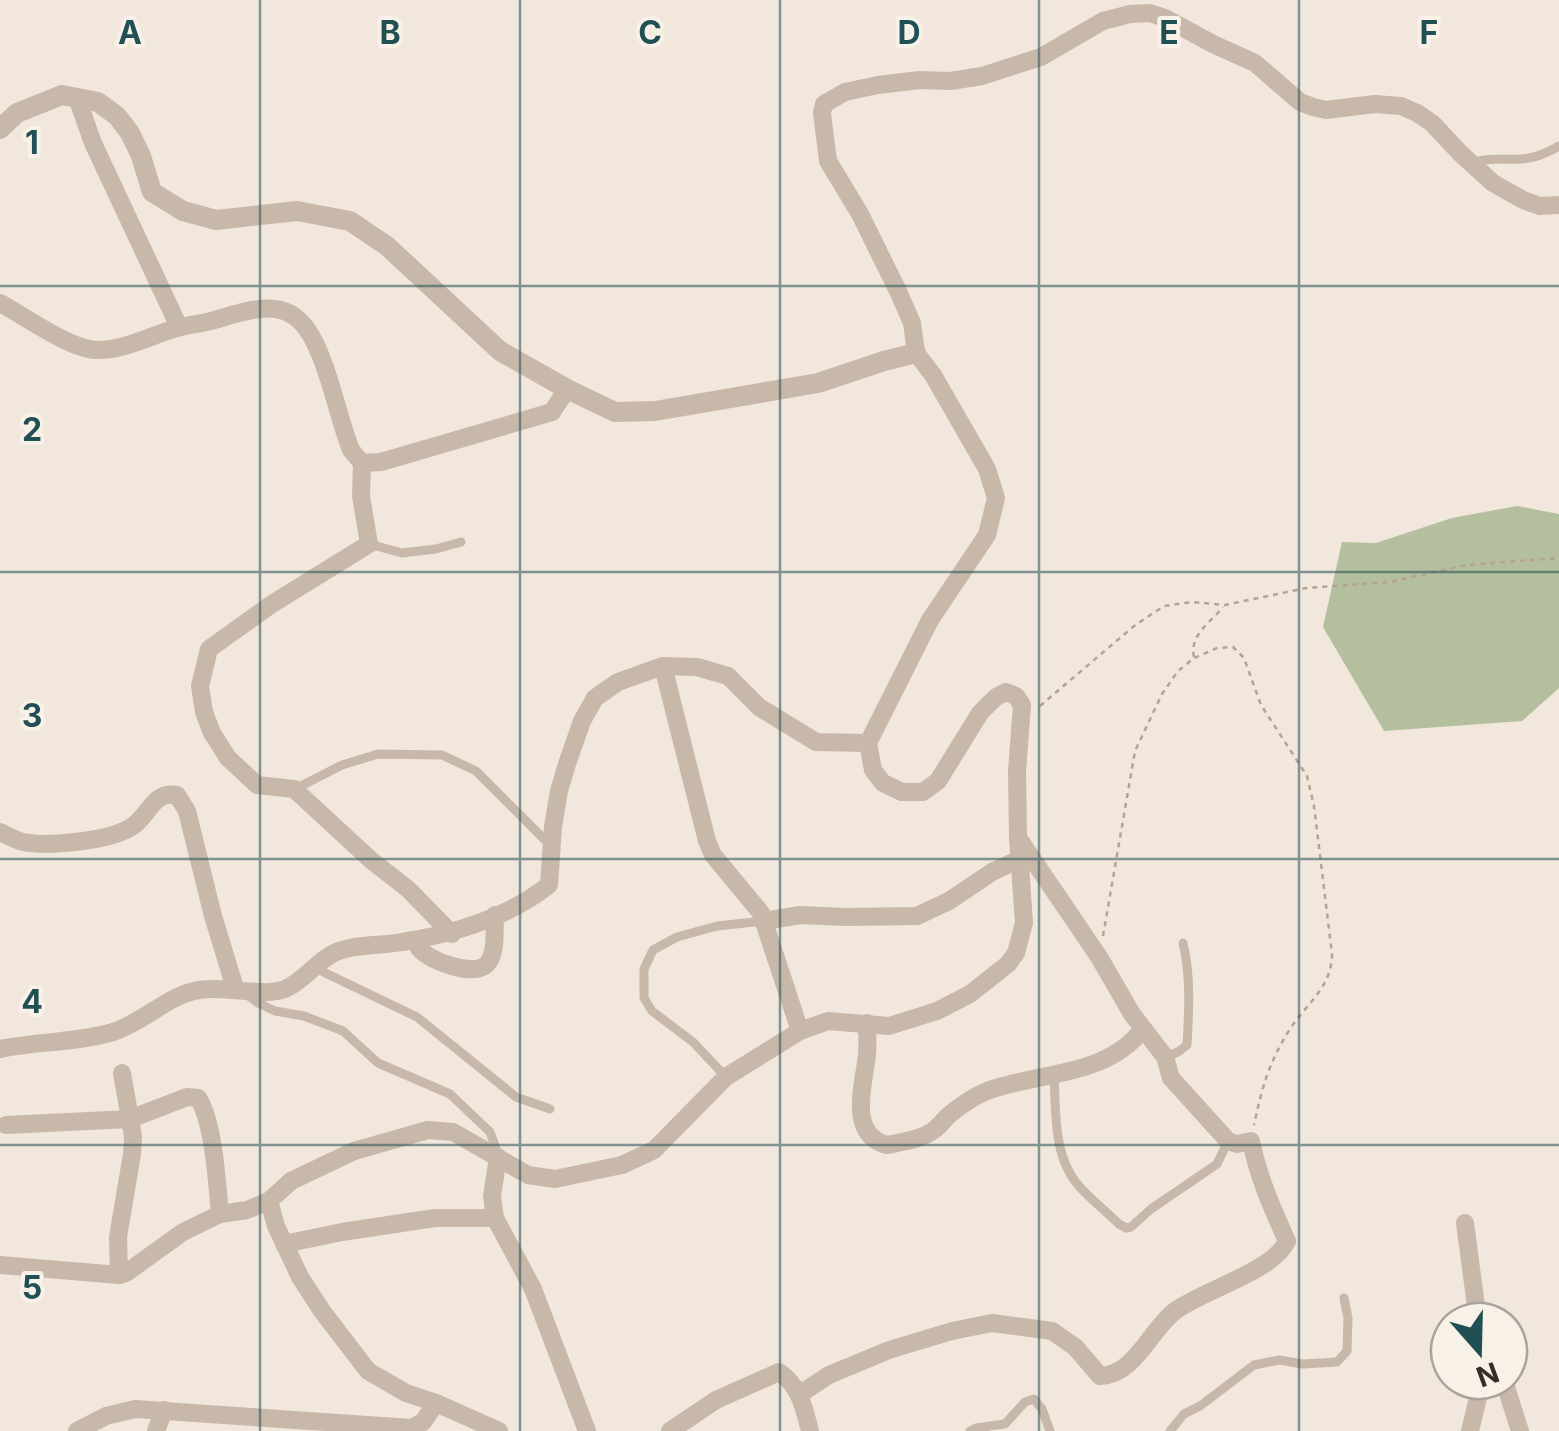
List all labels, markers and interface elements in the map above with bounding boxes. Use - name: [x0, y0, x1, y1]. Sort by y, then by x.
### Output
- text: A: [118, 13, 142, 52]
- text: B: [379, 13, 401, 52]
- text: C: [638, 13, 662, 52]
- text: D: [897, 13, 921, 52]
- text: E: [1159, 13, 1179, 52]
- text: F: [1420, 13, 1438, 52]
- text: 1: [25, 123, 39, 162]
- text: 2: [22, 410, 42, 449]
- text: 3: [22, 696, 42, 735]
- text: 4: [21, 982, 43, 1021]
- text: 5: [22, 1268, 42, 1307]
- north arrow: [1429, 1301, 1529, 1401]
- text: N: [1472, 1355, 1503, 1394]

